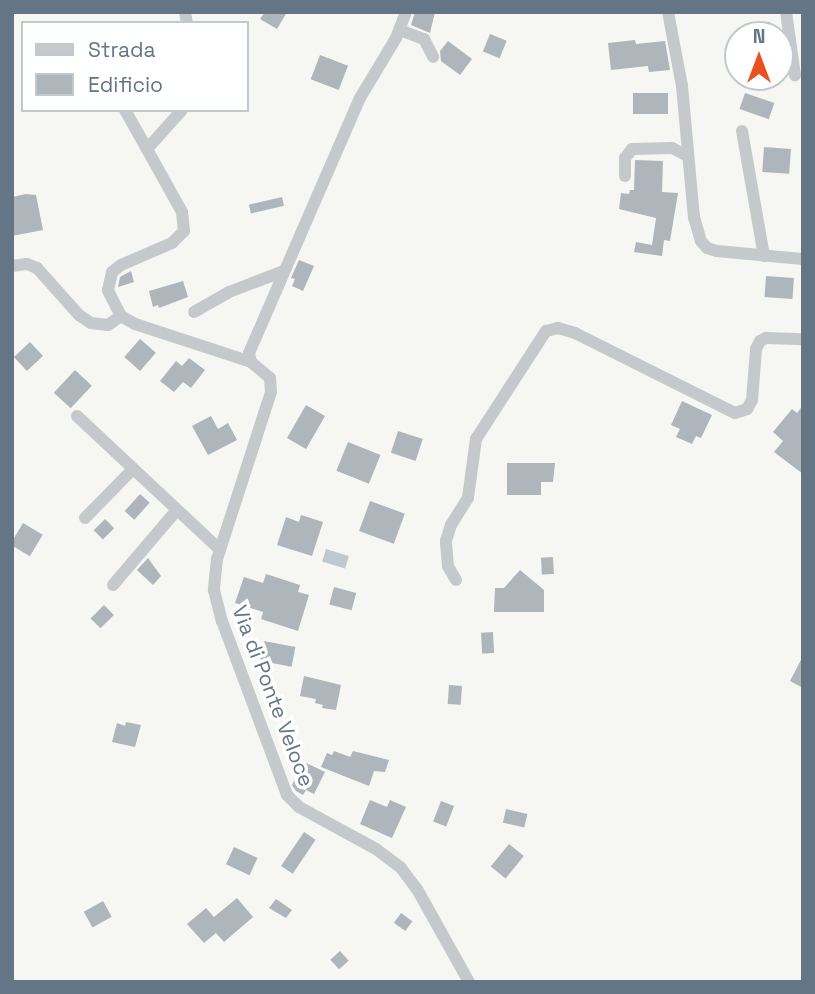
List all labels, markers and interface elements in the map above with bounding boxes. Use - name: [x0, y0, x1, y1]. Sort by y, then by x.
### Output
- legend: [21, 21, 248, 112]
- north arrow: [724, 21, 794, 91]
- text: N: [753, 24, 765, 49]
- text: Strada: [88, 36, 155, 63]
- text: Edificio: [88, 71, 163, 98]
- street label: Via di Ponte Veloce: [227, 602, 319, 790]

